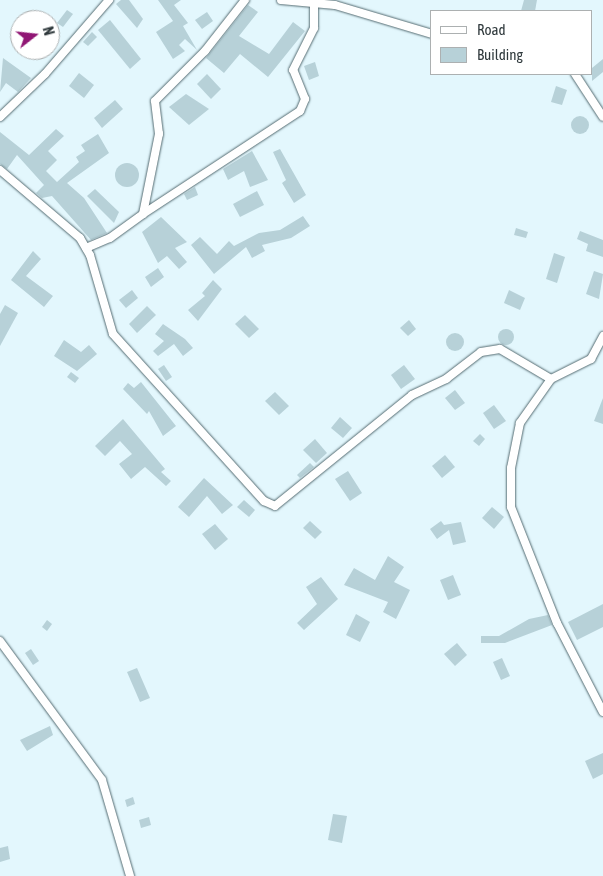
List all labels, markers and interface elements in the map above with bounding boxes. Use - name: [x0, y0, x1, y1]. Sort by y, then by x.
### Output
- north arrow: [10, 10, 60, 60]
- legend: [430, 10, 593, 75]
- text: Road: [477, 21, 506, 38]
- text: N: [40, 25, 57, 37]
- text: Building: [477, 46, 523, 63]

